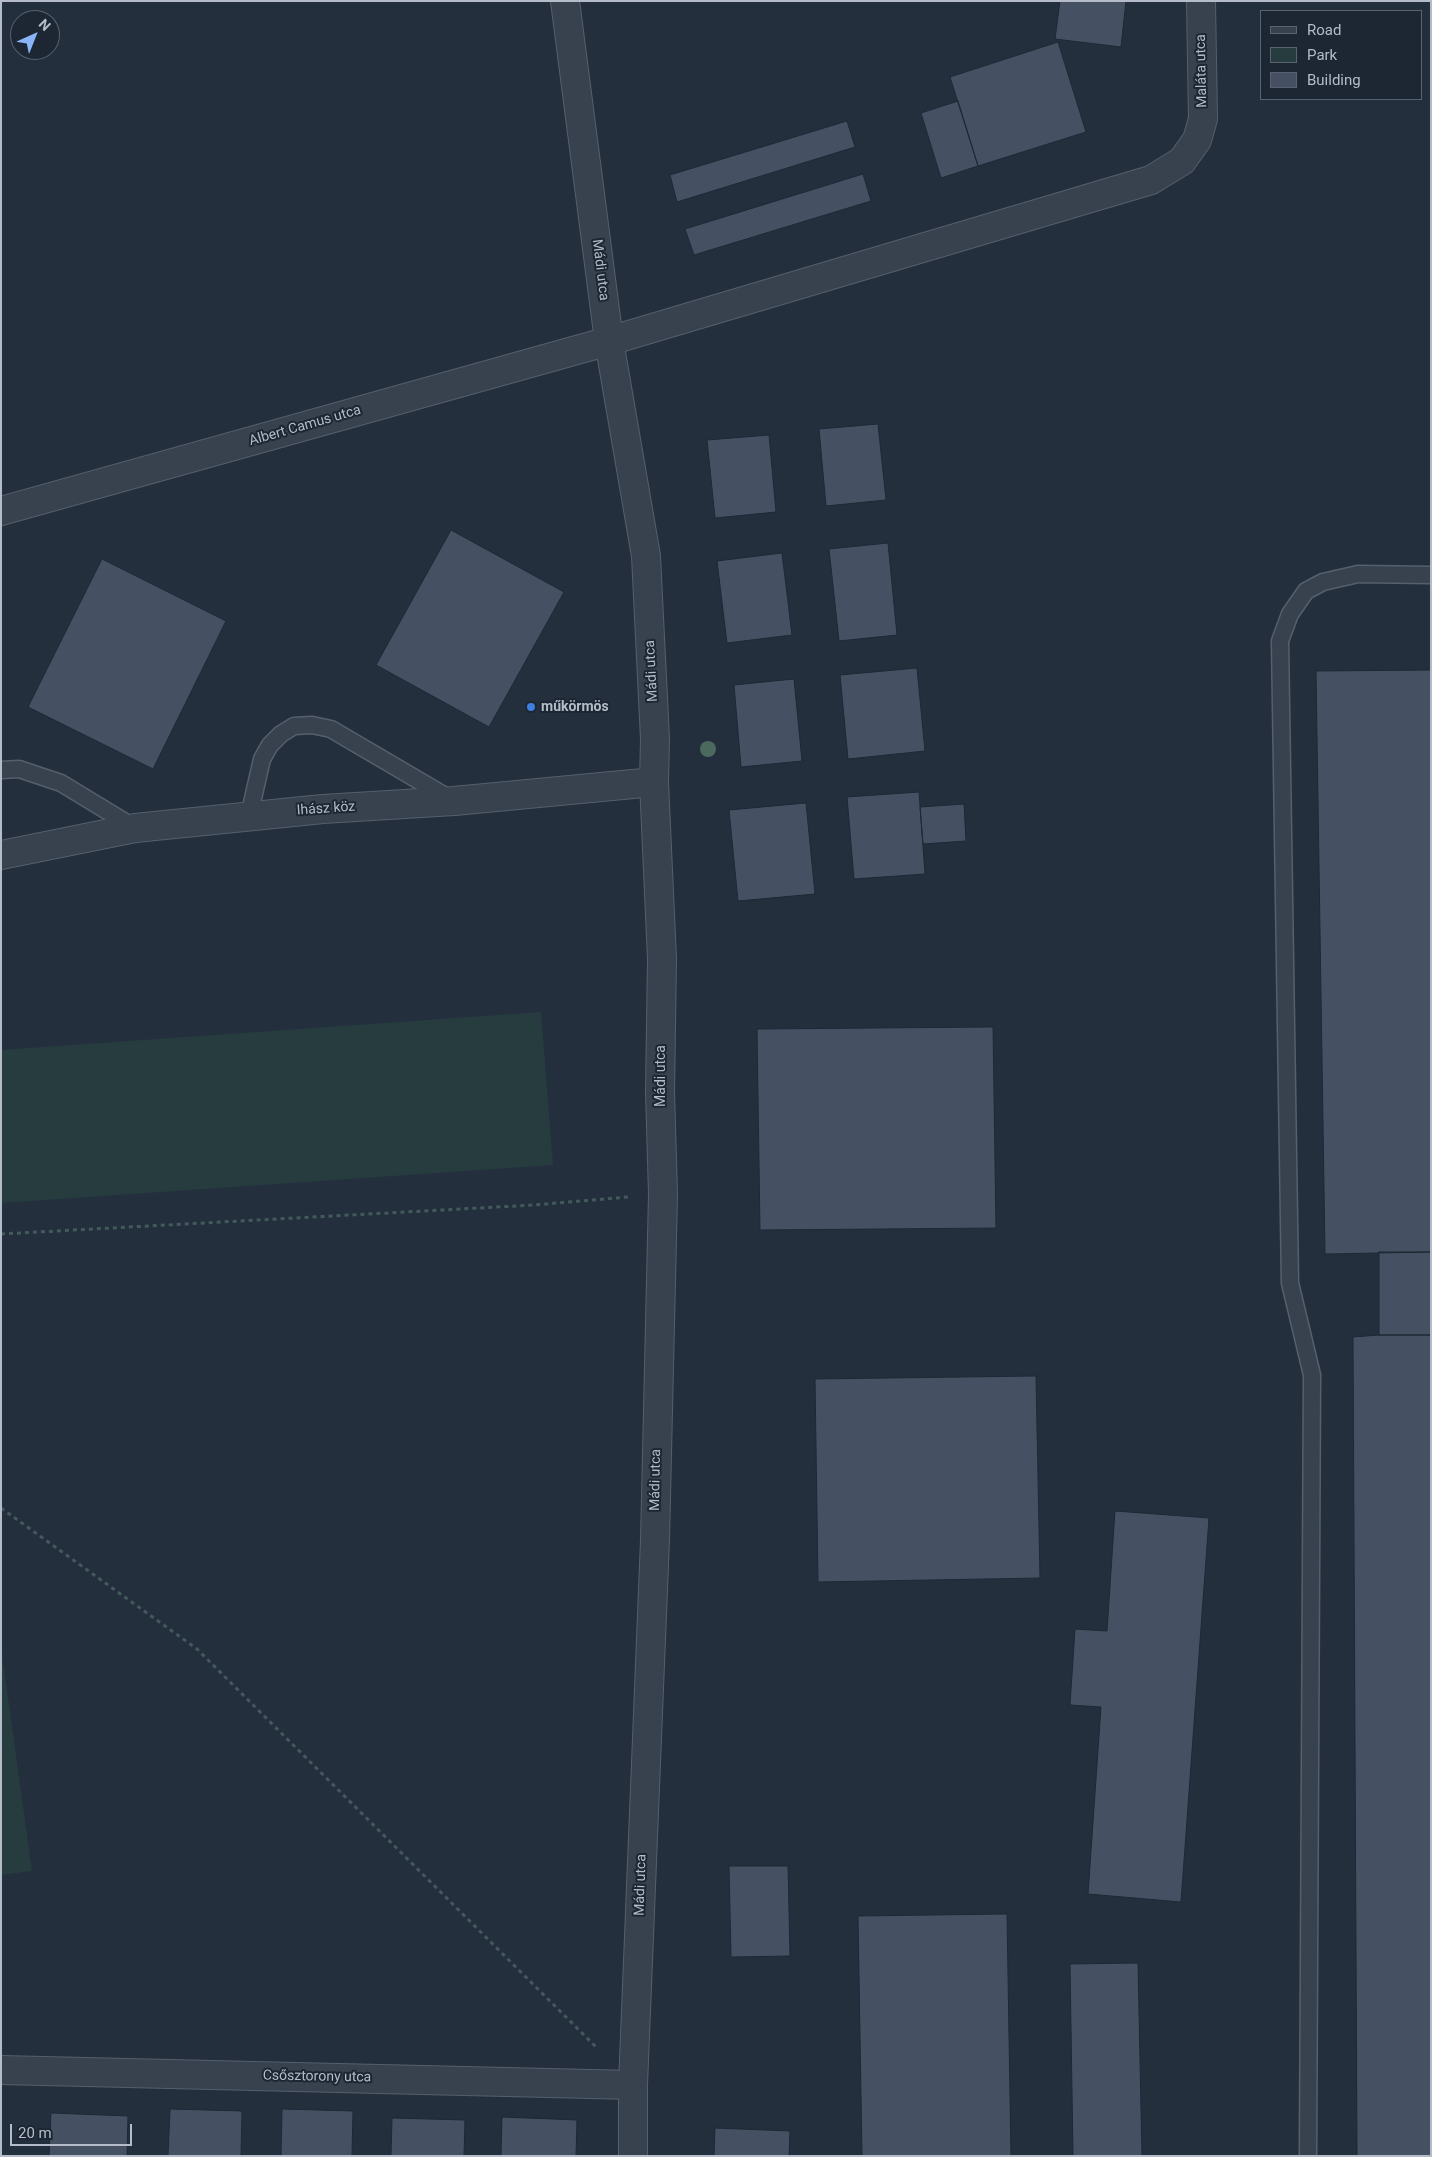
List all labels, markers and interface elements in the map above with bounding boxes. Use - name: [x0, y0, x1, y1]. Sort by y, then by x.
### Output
- north arrow: [10, 10, 60, 60]
- legend: [1260, 10, 1422, 100]
- text: N: [36, 16, 54, 34]
- text: Road: [1307, 21, 1341, 39]
- street label: Maláta utca: [1193, 34, 1211, 108]
- text: Park: [1307, 46, 1337, 64]
- text: Building: [1307, 71, 1361, 89]
- street label: Mádi utca: [588, 238, 612, 302]
- street label: Albert Camus utca: [247, 402, 363, 450]
- street label: Mádi utca: [642, 640, 662, 702]
- place label: műkörmös: [541, 699, 609, 715]
- marker: műkörmös: [525, 701, 537, 713]
- street label: Ihász köz: [296, 799, 356, 819]
- street label: Mádi utca: [653, 1045, 669, 1107]
- street label: Mádi utca: [647, 1449, 665, 1511]
- street label: Mádi utca: [632, 1854, 650, 1916]
- street label: Csősztorony utca: [263, 2068, 371, 2086]
- scale bar: [12, 2114, 135, 2146]
- text: 20 m: [18, 2124, 52, 2142]

